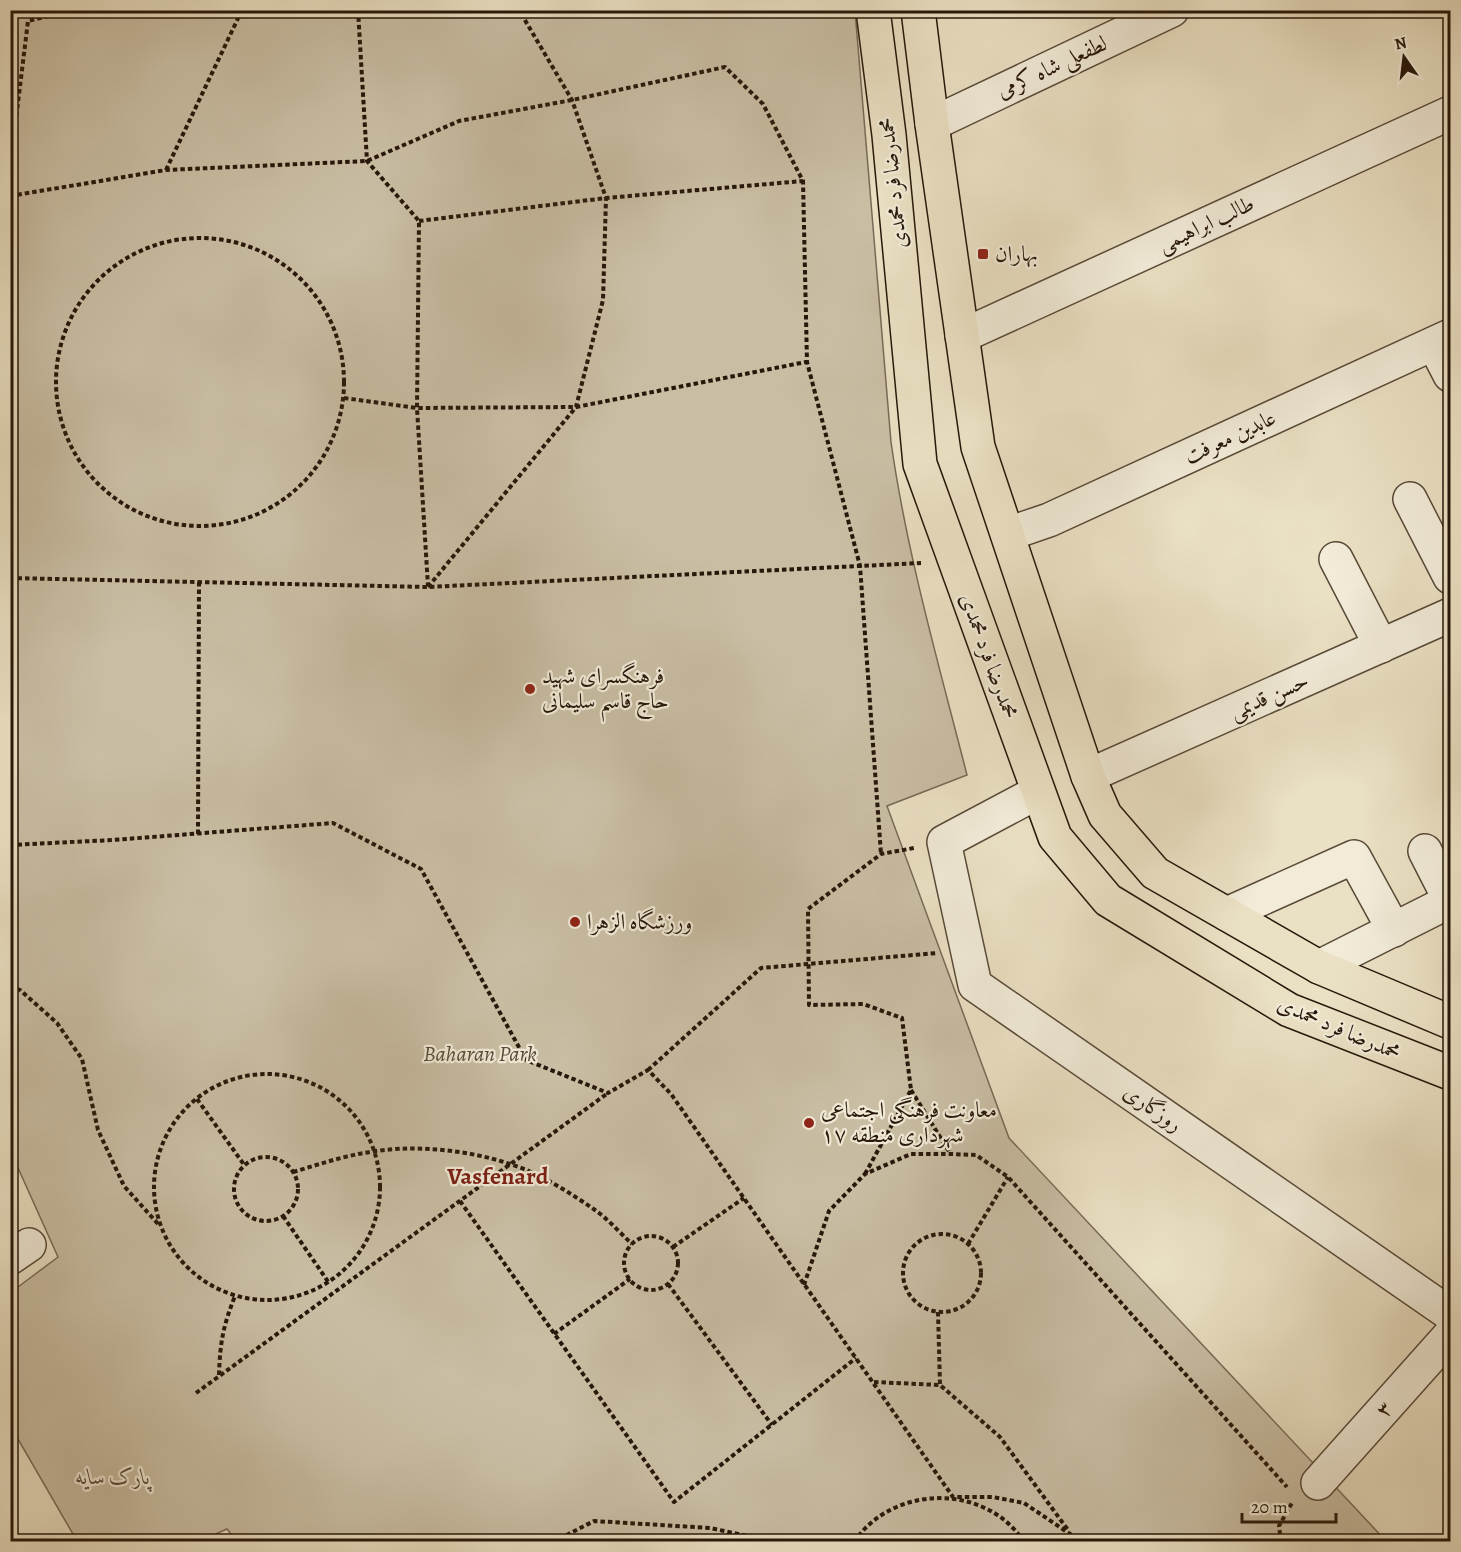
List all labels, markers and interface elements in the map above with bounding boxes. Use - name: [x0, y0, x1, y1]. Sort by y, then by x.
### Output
- north arrow: [1374, 27, 1434, 87]
- street label: لطفعلی شاه کرمی: [992, 28, 1113, 107]
- text: N: [1392, 31, 1409, 55]
- street label: محمدرضا فرد محمدی: [871, 116, 915, 250]
- street label: طالب ابراهیمی: [1153, 189, 1259, 259]
- place label: بهاران: [995, 239, 1038, 269]
- marker: بهاران: [976, 247, 990, 261]
- street label: عابدین معرفت: [1179, 403, 1281, 471]
- street label: محمدرضا فرد محمدی: [952, 589, 1026, 723]
- place label: فرهنگسرای شهید حاج قاسم سلیمانی: [542, 661, 669, 722]
- street label: حسن قدیمی: [1224, 665, 1314, 727]
- marker: فرهنگسرای شهید حاج قاسم سلیمانی: [523, 682, 537, 696]
- place label: ورزشگاه الزهرا: [587, 907, 692, 937]
- marker: ورزشگاه الزهرا: [568, 915, 582, 929]
- street label: محمدرضا فرد محمدی: [1273, 989, 1405, 1067]
- park label: Baharan Park: [423, 1039, 537, 1069]
- street label: روزگاری: [1117, 1077, 1189, 1139]
- place label: معاونت فرهنگی اجتماعی شهرداری منطقه ۱۷: [821, 1095, 997, 1150]
- marker: معاونت فرهنگی اجتماعی شهرداری منطقه ۱۷: [802, 1116, 816, 1130]
- district label: Vasfenard: [446, 1160, 549, 1192]
- street label: ۳: [1369, 1394, 1399, 1424]
- park label: پارک سایه: [76, 1462, 152, 1493]
- scale bar: [1242, 1486, 1336, 1524]
- text: 20 m: [1251, 1495, 1288, 1519]

